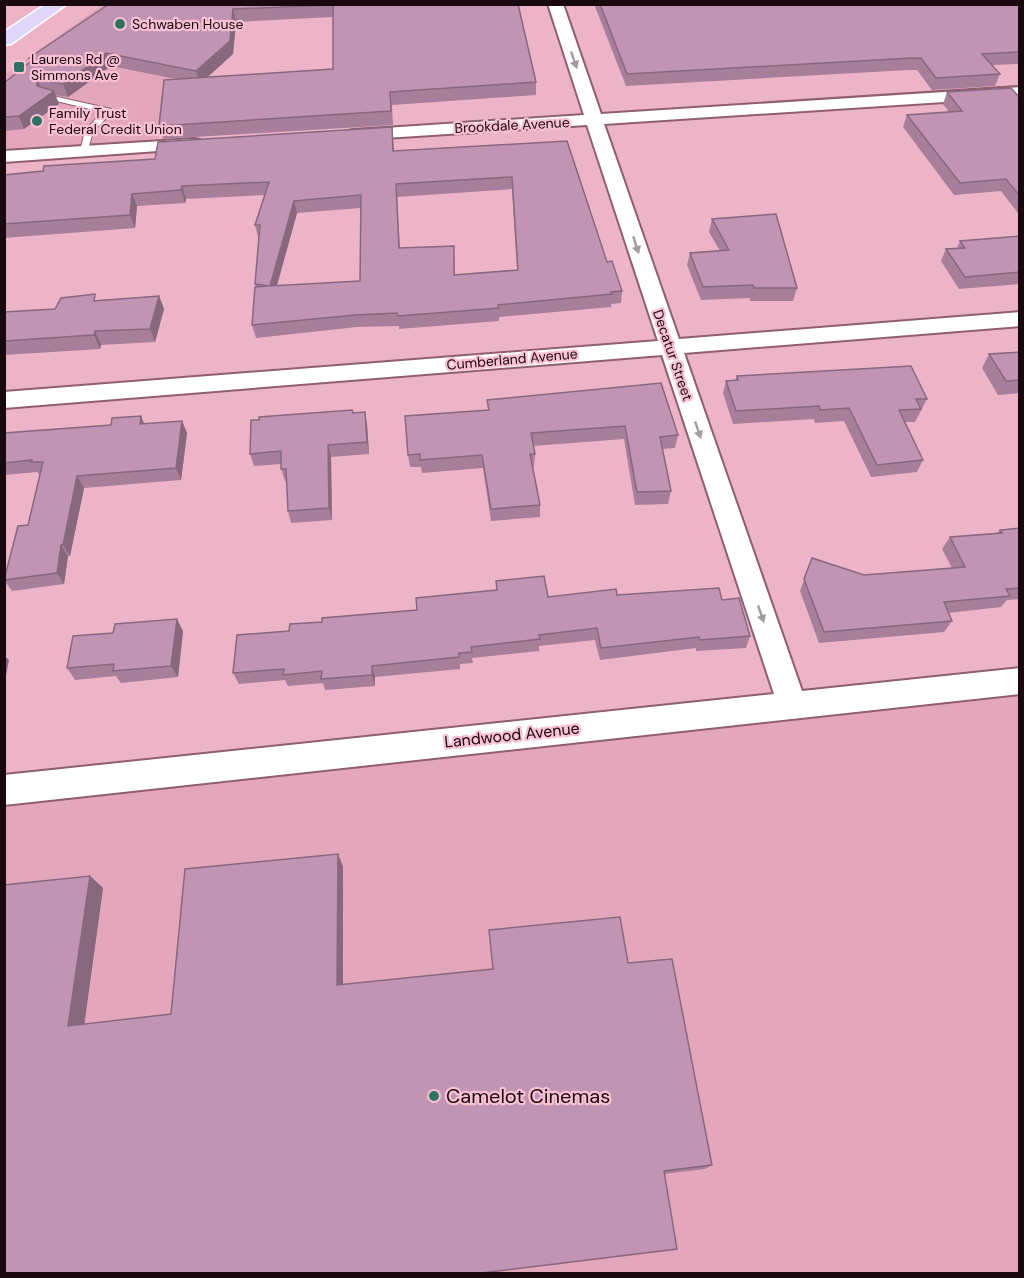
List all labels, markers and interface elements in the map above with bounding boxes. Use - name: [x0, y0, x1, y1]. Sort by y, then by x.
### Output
- place label: Schwaben House: [132, 15, 244, 33]
- marker: Schwaben House: [113, 17, 127, 31]
- place label: Laurens Rd @ Simmons Ave: [31, 50, 120, 84]
- one-way arrow: [570, 51, 579, 69]
- marker: Laurens Rd @ Simmons Ave: [12, 60, 26, 74]
- place label: Family Trust Federal Credit Union: [49, 104, 182, 138]
- street label: Brookdale Avenue: [454, 113, 570, 137]
- marker: Family Trust Federal Credit Union: [30, 114, 44, 128]
- one-way arrow: [632, 236, 641, 254]
- street label: Decatur Street: [649, 307, 697, 403]
- street label: Cumberland Avenue: [446, 344, 578, 374]
- one-way arrow: [694, 421, 703, 439]
- one-way arrow: [756, 605, 766, 623]
- street label: Landwood Avenue: [443, 717, 581, 753]
- place label: Camelot Cinemas: [446, 1083, 610, 1109]
- marker: Camelot Cinemas: [427, 1089, 441, 1103]

